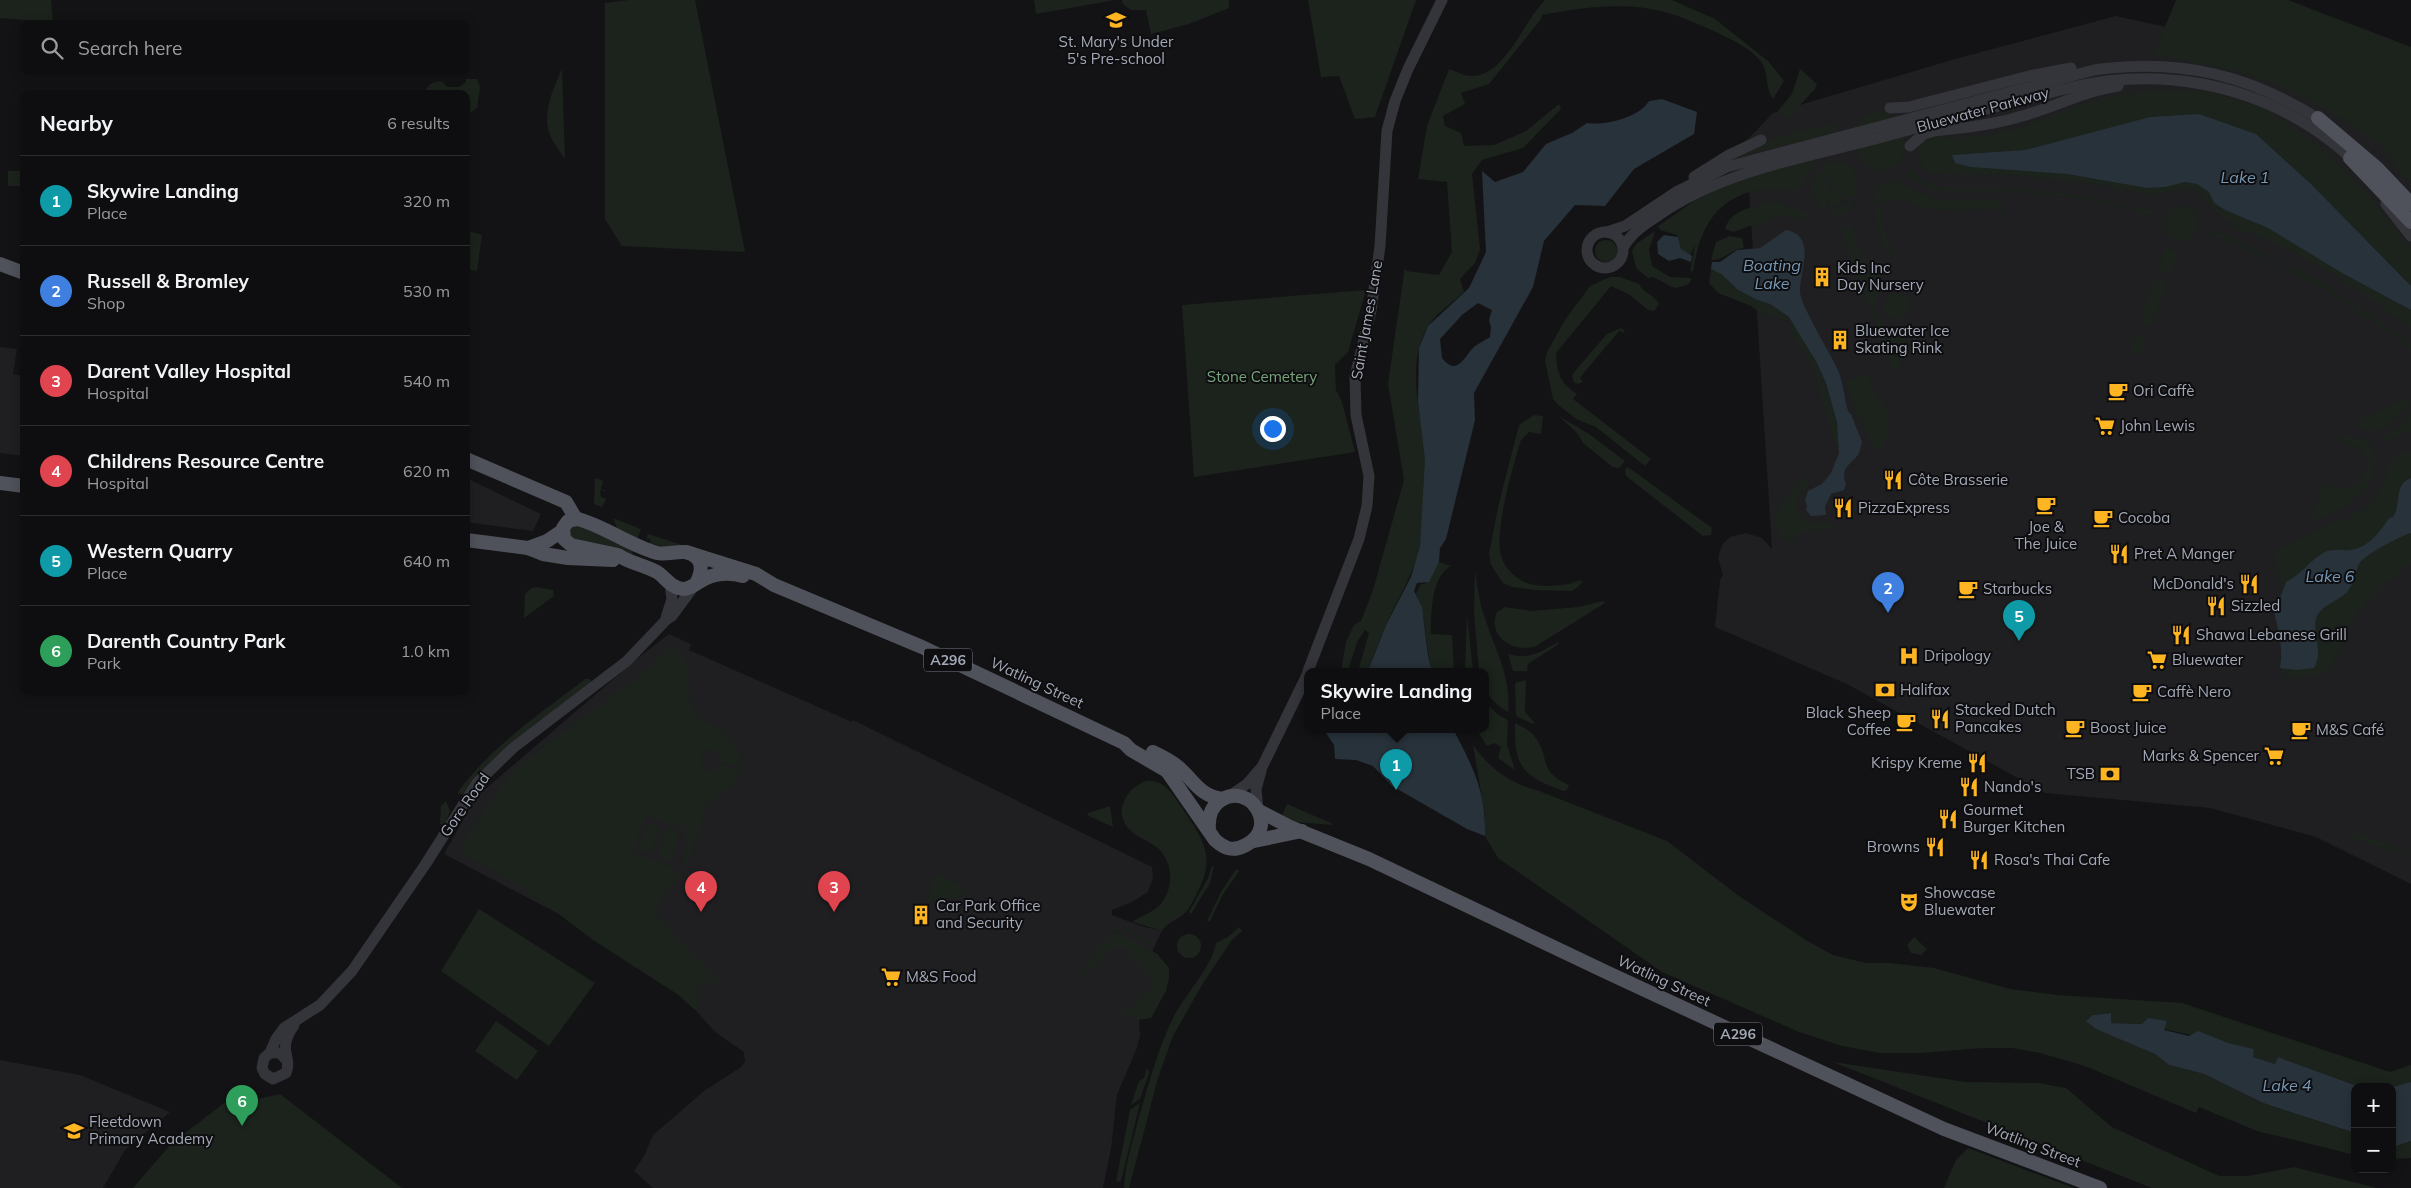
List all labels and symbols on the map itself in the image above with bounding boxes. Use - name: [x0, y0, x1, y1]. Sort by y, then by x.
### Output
- school or university icon: St. Mary's Under 5's Pre-school: [1105, 9, 1127, 31]
- place label: St. Mary's Under 5's Pre-school: [1059, 32, 1174, 68]
- street label: Bluewater Parkway: [1915, 83, 2051, 136]
- water label: Lake 1: [2221, 167, 2269, 187]
- water label: Boating Lake: [1743, 255, 1801, 293]
- place label: Kids Inc Day Nursery: [1837, 258, 1924, 294]
- street label: Saint James Lane: [1347, 259, 1386, 381]
- building icon: Kids Inc Day Nursery: [1811, 266, 1833, 288]
- place label: Bluewater Ice Skating Rink: [1855, 321, 1949, 357]
- building icon: Bluewater Ice Skating Rink: [1829, 329, 1851, 351]
- park label: Stone Cemetery: [1207, 367, 1317, 386]
- cafe icon: Ori Caffè: [2107, 380, 2129, 402]
- place label: Ori Caffè: [2133, 381, 2194, 400]
- supermarket icon: John Lewis: [2094, 415, 2116, 437]
- your location: [1260, 416, 1286, 442]
- place label: John Lewis: [2120, 416, 2195, 435]
- restaurant icon: Côte Brasserie: [1882, 469, 1904, 491]
- place label: Côte Brasserie: [1908, 470, 2008, 489]
- cafe icon: Joe & The Juice: [2035, 494, 2057, 516]
- restaurant icon: PizzaExpress: [1832, 497, 1854, 519]
- place label: PizzaExpress: [1858, 498, 1950, 517]
- cafe icon: Cocoba: [2092, 507, 2114, 529]
- place label: Cocoba: [2118, 508, 2170, 527]
- place label: Joe & The Juice: [2015, 517, 2077, 553]
- restaurant icon: Pret A Manger: [2108, 543, 2130, 565]
- place label: Pret A Manger: [2134, 544, 2235, 563]
- water label: Lake 6: [2306, 566, 2355, 586]
- pin: 2: [1872, 572, 1904, 613]
- restaurant icon: McDonald's: [2238, 573, 2260, 595]
- place label: McDonald's: [2153, 574, 2234, 593]
- cafe icon: Starbucks: [1957, 578, 1979, 600]
- place label: Starbucks: [1983, 579, 2052, 598]
- restaurant icon: Sizzled: [2205, 595, 2227, 617]
- place label: Sizzled: [2231, 596, 2280, 615]
- pin: 5: [2003, 600, 2035, 641]
- restaurant icon: Shawa Lebanese Grill: [2170, 624, 2192, 646]
- place label: Shawa Lebanese Grill: [2196, 625, 2347, 644]
- hospital icon: Dripology: [1898, 645, 1920, 667]
- place label: Dripology: [1924, 646, 1991, 665]
- road number: A296: [924, 648, 972, 672]
- supermarket icon: Bluewater: [2146, 649, 2168, 671]
- place label: Bluewater: [2172, 650, 2244, 669]
- street label: Watling Street: [988, 653, 1087, 712]
- bank icon: Halifax: [1874, 679, 1896, 701]
- place label: Halifax: [1900, 680, 1950, 699]
- cafe icon: Caffè Nero: [2131, 681, 2153, 703]
- place label: Caffè Nero: [2157, 682, 2231, 701]
- place label: Stacked Dutch Pancakes: [1955, 700, 2056, 736]
- place label: Black Sheep Coffee: [1806, 703, 1891, 739]
- restaurant icon: Stacked Dutch Pancakes: [1929, 708, 1951, 730]
- cafe icon: Black Sheep Coffee: [1895, 711, 1917, 733]
- cafe icon: Boost Juice: [2064, 717, 2086, 739]
- place label: Boost Juice: [2090, 718, 2166, 737]
- cafe icon: M&S Café: [2290, 719, 2312, 741]
- place label: M&S Café: [2316, 720, 2384, 739]
- supermarket icon: Marks & Spencer: [2263, 745, 2285, 767]
- place label: Marks & Spencer: [2143, 746, 2260, 765]
- pin: 1: [1380, 749, 1412, 790]
- restaurant icon: Krispy Kreme: [1966, 752, 1988, 774]
- place label: Krispy Kreme: [1871, 753, 1962, 772]
- bank icon: TSB: [2099, 763, 2121, 785]
- place label: TSB: [2067, 764, 2095, 783]
- street label: Gore Road: [436, 769, 494, 840]
- restaurant icon: Nando's: [1958, 776, 1980, 798]
- place label: Nando's: [1984, 777, 2041, 796]
- place label: Gourmet Burger Kitchen: [1963, 800, 2065, 836]
- restaurant icon: Gourmet Burger Kitchen: [1937, 808, 1959, 830]
- restaurant icon: Browns: [1924, 836, 1946, 858]
- place label: Browns: [1867, 837, 1920, 856]
- restaurant icon: Rosa's Thai Cafe: [1968, 849, 1990, 871]
- place label: Rosa's Thai Cafe: [1994, 850, 2110, 869]
- pin: 4: [685, 871, 717, 912]
- pin: 3: [818, 871, 850, 912]
- place label: Showcase Bluewater: [1924, 883, 1996, 919]
- theatre icon: Showcase Bluewater: [1898, 891, 1920, 913]
- place label: Car Park Office and Security: [936, 896, 1040, 932]
- building icon: Car Park Office and Security: [910, 904, 932, 926]
- street label: Watling Street: [1615, 951, 1714, 1010]
- supermarket icon: M&S Food: [880, 966, 902, 988]
- place label: M&S Food: [906, 967, 976, 986]
- road number: A296: [1714, 1022, 1762, 1046]
- water label: Lake 4: [2263, 1075, 2312, 1095]
- pin: 6: [226, 1085, 258, 1126]
- place label: Fleetdown Primary Academy: [89, 1112, 213, 1148]
- street label: Watling Street: [1983, 1118, 2083, 1171]
- school or university icon: Fleetdown Primary Academy: [63, 1120, 85, 1142]

